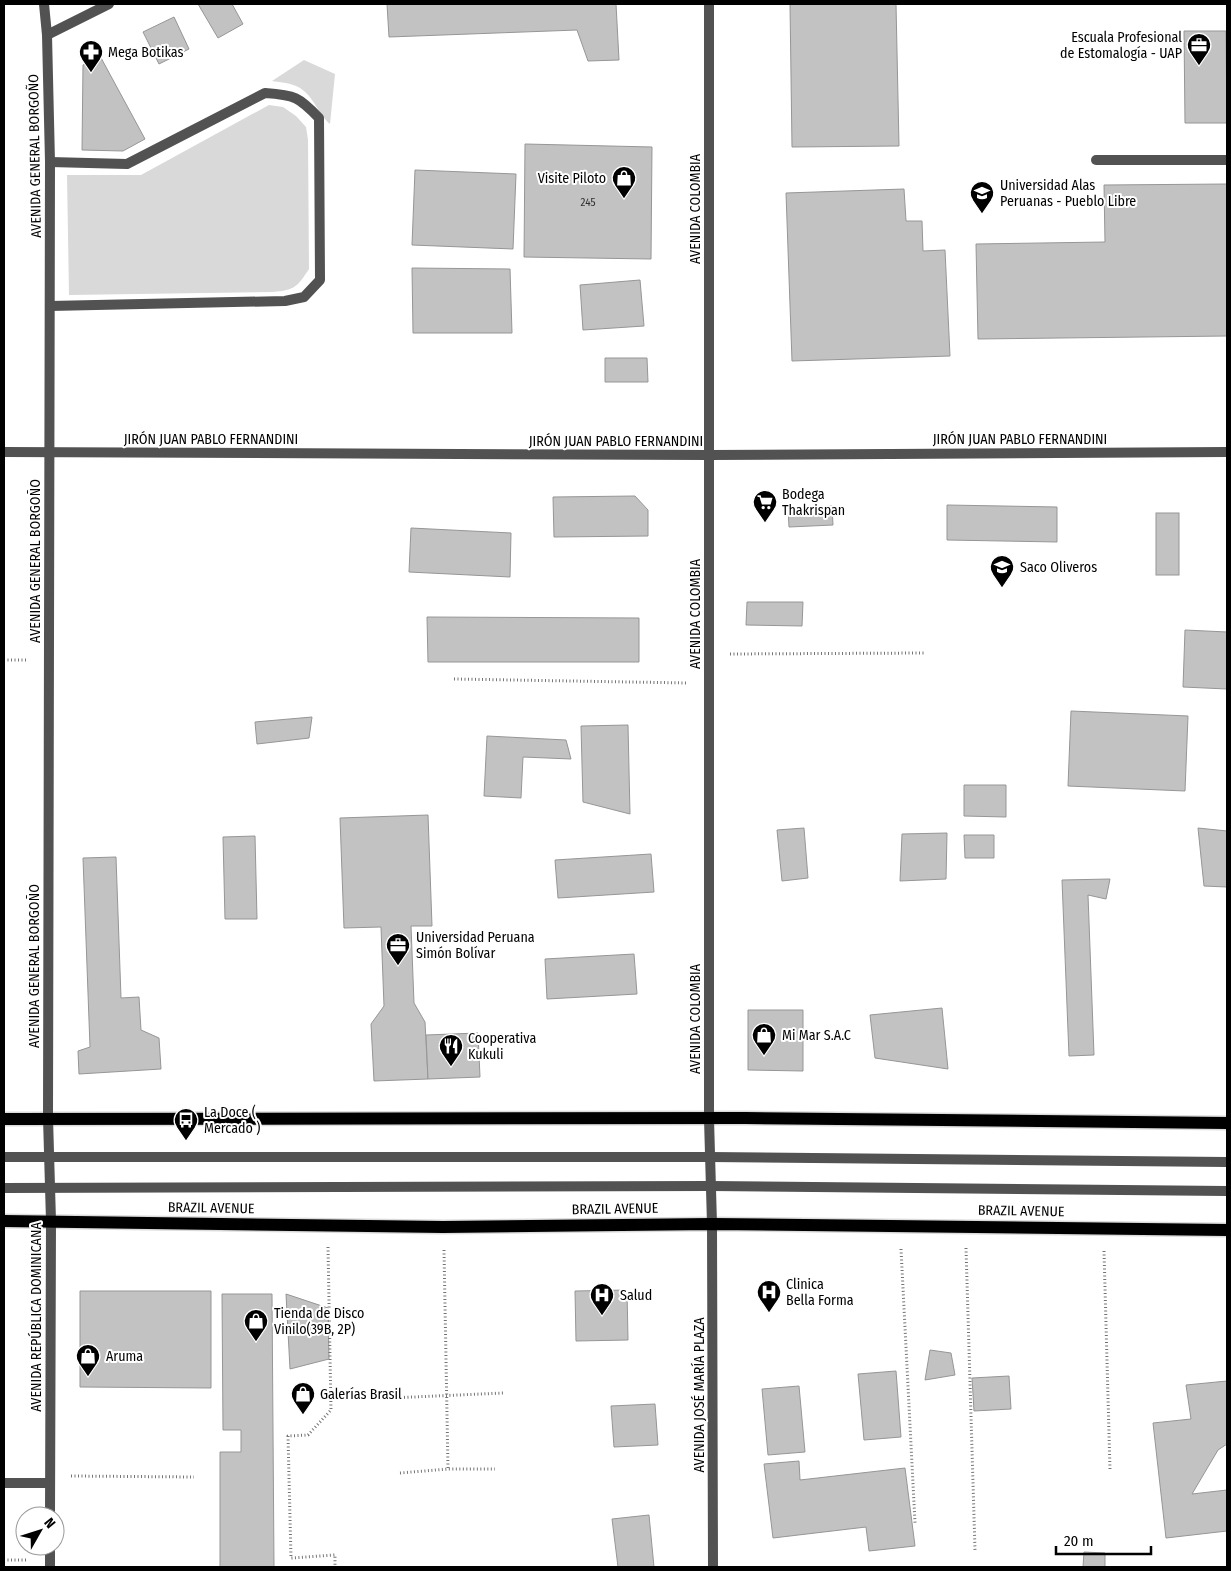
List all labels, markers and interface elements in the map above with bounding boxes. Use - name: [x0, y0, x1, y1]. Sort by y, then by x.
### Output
- place label: Escuala Profesional de Estomalogía - UAP: [1060, 29, 1182, 62]
- office icon: Escuala Profesional de Estomalogía - UAP: [1186, 32, 1212, 66]
- pharmacy icon: Mega Botikas: [78, 39, 104, 73]
- place label: Mega Botikas: [108, 44, 184, 61]
- street label: AVENIDA GENERAL BORGOÑO: [25, 74, 45, 238]
- street label: AVENIDA COLOMBIA: [687, 153, 704, 264]
- shop icon: Visite Piloto: [611, 165, 637, 199]
- place label: Visite Piloto: [538, 170, 606, 187]
- place label: Universidad Alas Peruanas - Pueblo Libre: [1000, 177, 1136, 210]
- school or university icon: Universidad Alas Peruanas - Pueblo Libre: [969, 180, 995, 214]
- house number: 245: [581, 196, 595, 209]
- street label: JIRÓN JUAN PABLO FERNANDINI: [124, 430, 298, 448]
- street label: JIRÓN JUAN PABLO FERNANDINI: [933, 430, 1107, 448]
- street label: JIRÓN JUAN PABLO FERNANDINI: [529, 432, 703, 450]
- street label: AVENIDA GENERAL BORGOÑO: [27, 479, 44, 643]
- place label: Bodega Thakrispan: [782, 486, 845, 519]
- supermarket icon: Bodega Thakrispan: [752, 489, 778, 523]
- school or university icon: Saco Oliveros: [989, 554, 1015, 588]
- street label: AVENIDA COLOMBIA: [687, 558, 704, 669]
- place label: Saco Oliveros: [1020, 559, 1097, 576]
- street label: AVENIDA GENERAL BORGOÑO: [26, 884, 43, 1048]
- place label: Universidad Peruana Simón Bolívar: [416, 929, 535, 962]
- office icon: Universidad Peruana Simón Bolívar: [385, 932, 411, 966]
- street label: AVENIDA COLOMBIA: [687, 963, 704, 1074]
- shop icon: Mi Mar S.A.C: [751, 1022, 777, 1056]
- place label: Mi Mar S.A.C: [782, 1027, 851, 1044]
- place label: Cooperativa Kukuli: [468, 1030, 536, 1063]
- restaurant icon: Cooperativa Kukuli: [438, 1033, 464, 1067]
- place label: La Doce ( Mercado ): [204, 1104, 260, 1137]
- bus stop icon: La Doce ( Mercado ): [173, 1107, 199, 1141]
- street label: BRAZIL AVENUE: [168, 1199, 255, 1217]
- street label: BRAZIL AVENUE: [572, 1200, 659, 1218]
- street label: BRAZIL AVENUE: [978, 1202, 1065, 1220]
- street label: AVENIDA REPÚBLICA DOMINICANA: [27, 1222, 45, 1412]
- place label: Clinica Bella Forma: [786, 1276, 854, 1309]
- hospital icon: Clinica Bella Forma: [756, 1279, 782, 1313]
- hospital icon: Salud: [589, 1282, 615, 1316]
- place label: Salud: [620, 1287, 652, 1304]
- place label: Tienda de Disco Vinilo(39B, 2P): [274, 1305, 364, 1338]
- shop icon: Tienda de Disco Vinilo(39B, 2P): [243, 1308, 269, 1342]
- street label: AVENIDA JOSÉ MARÍA PLAZA: [690, 1317, 708, 1473]
- shop icon: Aruma: [75, 1343, 101, 1377]
- place label: Aruma: [106, 1348, 143, 1365]
- shop icon: Galerías Brasil: [290, 1381, 316, 1415]
- place label: Galerías Brasil: [320, 1386, 402, 1403]
- north arrow: [15, 1506, 65, 1556]
- text: N: [40, 1515, 59, 1532]
- scale bar: [1056, 1524, 1151, 1556]
- text: 20 m: [1064, 1532, 1094, 1550]

